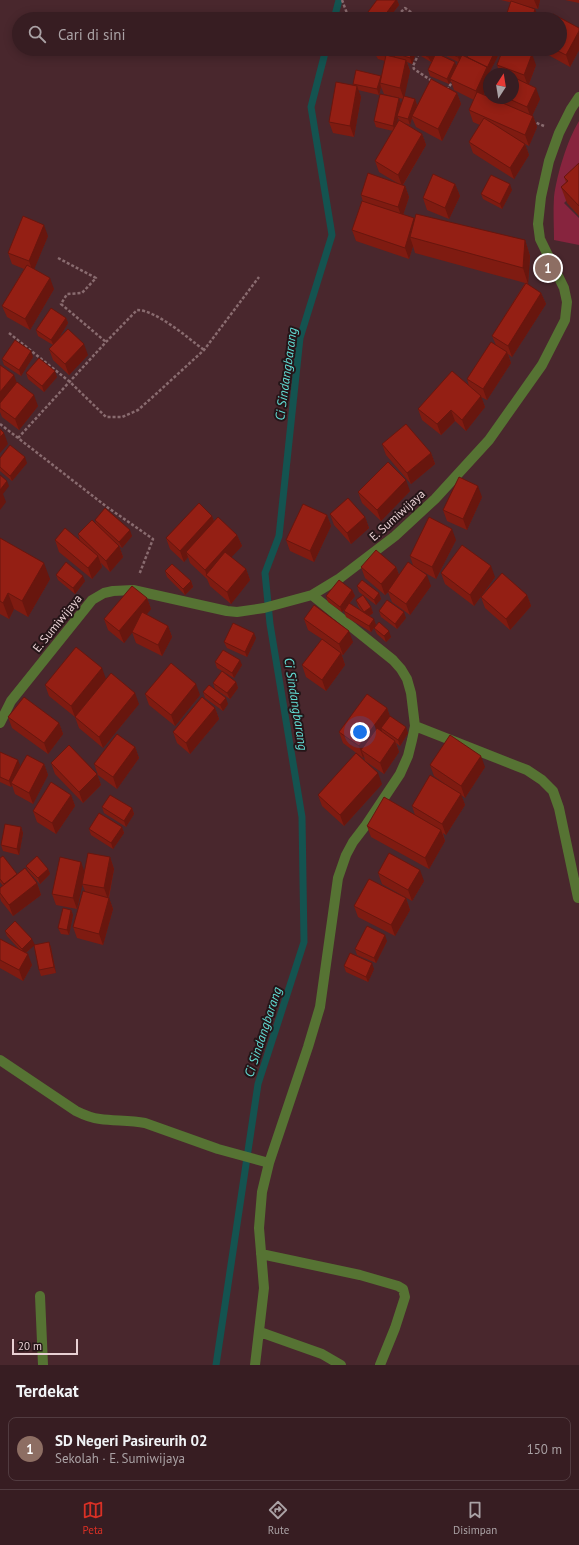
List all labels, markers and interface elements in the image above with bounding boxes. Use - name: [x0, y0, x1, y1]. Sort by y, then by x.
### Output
- search box: [12, 12, 567, 56]
- icon: search: [26, 23, 48, 45]
- text: Cari di sini: [58, 25, 126, 44]
- north arrow: [483, 68, 519, 104]
- pin: 1: [535, 253, 561, 283]
- water label: Ci Sindangbarang: [271, 326, 301, 422]
- street label: E. Sumiwijaya: [366, 486, 428, 544]
- street label: E. Sumiwijaya: [29, 591, 85, 655]
- water label: Ci Sindangbarang: [280, 656, 312, 752]
- your location: [350, 722, 370, 742]
- water label: Ci Sindangbarang: [240, 984, 286, 1079]
- scale bar: [12, 1337, 78, 1356]
- text: 20 m: [18, 1339, 42, 1353]
- text: Terdekat: [16, 1380, 79, 1402]
- text: SD Negeri Pasireurih 02: [55, 1431, 208, 1450]
- text: 1: [26, 1441, 34, 1458]
- text: 150 m: [527, 1441, 562, 1458]
- text: Sekolah · E. Sumiwijaya: [55, 1450, 185, 1467]
- tab: Peta: [82, 1499, 104, 1537]
- tab: Rute: [267, 1499, 289, 1537]
- tab: Disimpan: [453, 1499, 497, 1537]

